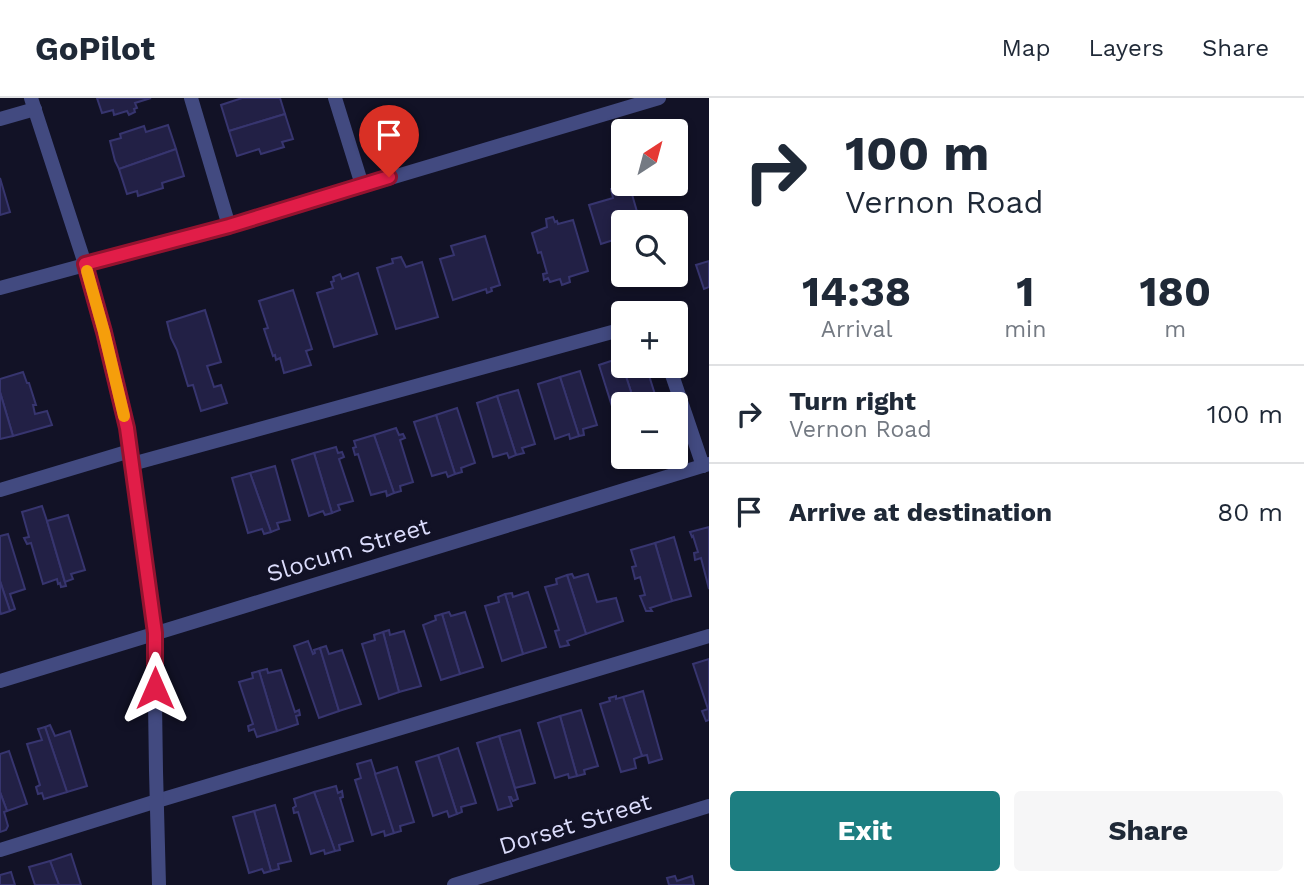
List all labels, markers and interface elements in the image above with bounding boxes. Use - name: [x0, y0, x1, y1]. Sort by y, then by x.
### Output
- text: GoPilot: [35, 29, 155, 68]
- text: Map: [1002, 34, 1050, 62]
- text: Layers: [1088, 34, 1164, 62]
- text: Share: [1202, 34, 1269, 62]
- pin: [359, 105, 419, 177]
- icon: arrive: [370, 116, 408, 154]
- north arrow: [611, 119, 688, 196]
- map controls: [611, 119, 688, 469]
- text: 100 m: [845, 124, 989, 182]
- icon: right: [730, 126, 821, 217]
- text: Vernon Road: [845, 183, 1044, 221]
- button: search: [611, 210, 688, 287]
- text: 14:38: [802, 267, 911, 316]
- text: 1: [1016, 267, 1034, 316]
- text: 180: [1140, 267, 1211, 316]
- button: +: [611, 301, 688, 378]
- text: Arrival: [821, 316, 893, 343]
- text: min: [1004, 316, 1046, 343]
- text: m: [1164, 316, 1186, 343]
- text: Turn right: [789, 386, 916, 416]
- button: −: [611, 392, 688, 469]
- icon: right: [730, 395, 768, 433]
- text: 100 m: [1207, 399, 1283, 429]
- text: Vernon Road: [789, 416, 932, 443]
- icon: arrive: [730, 493, 768, 531]
- text: Arrive at destination: [789, 497, 1052, 527]
- text: 80 m: [1217, 497, 1283, 527]
- street label: Slocum Street: [263, 512, 433, 588]
- position arrow: [118, 651, 192, 725]
- street label: Dorset Street: [496, 788, 654, 860]
- button: Exit: [730, 791, 1000, 871]
- button: Share: [1014, 791, 1283, 871]

